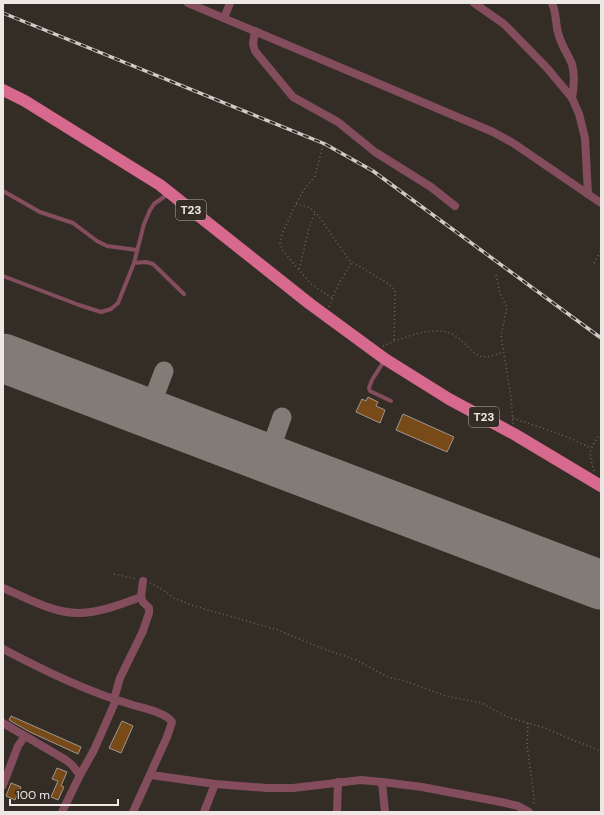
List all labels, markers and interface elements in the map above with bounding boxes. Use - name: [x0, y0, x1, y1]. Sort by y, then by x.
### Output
- road number: T23: [176, 200, 206, 220]
- road number: T23: [469, 407, 499, 427]
- scale bar: [10, 781, 118, 807]
- text: 100 m: [16, 787, 50, 803]

